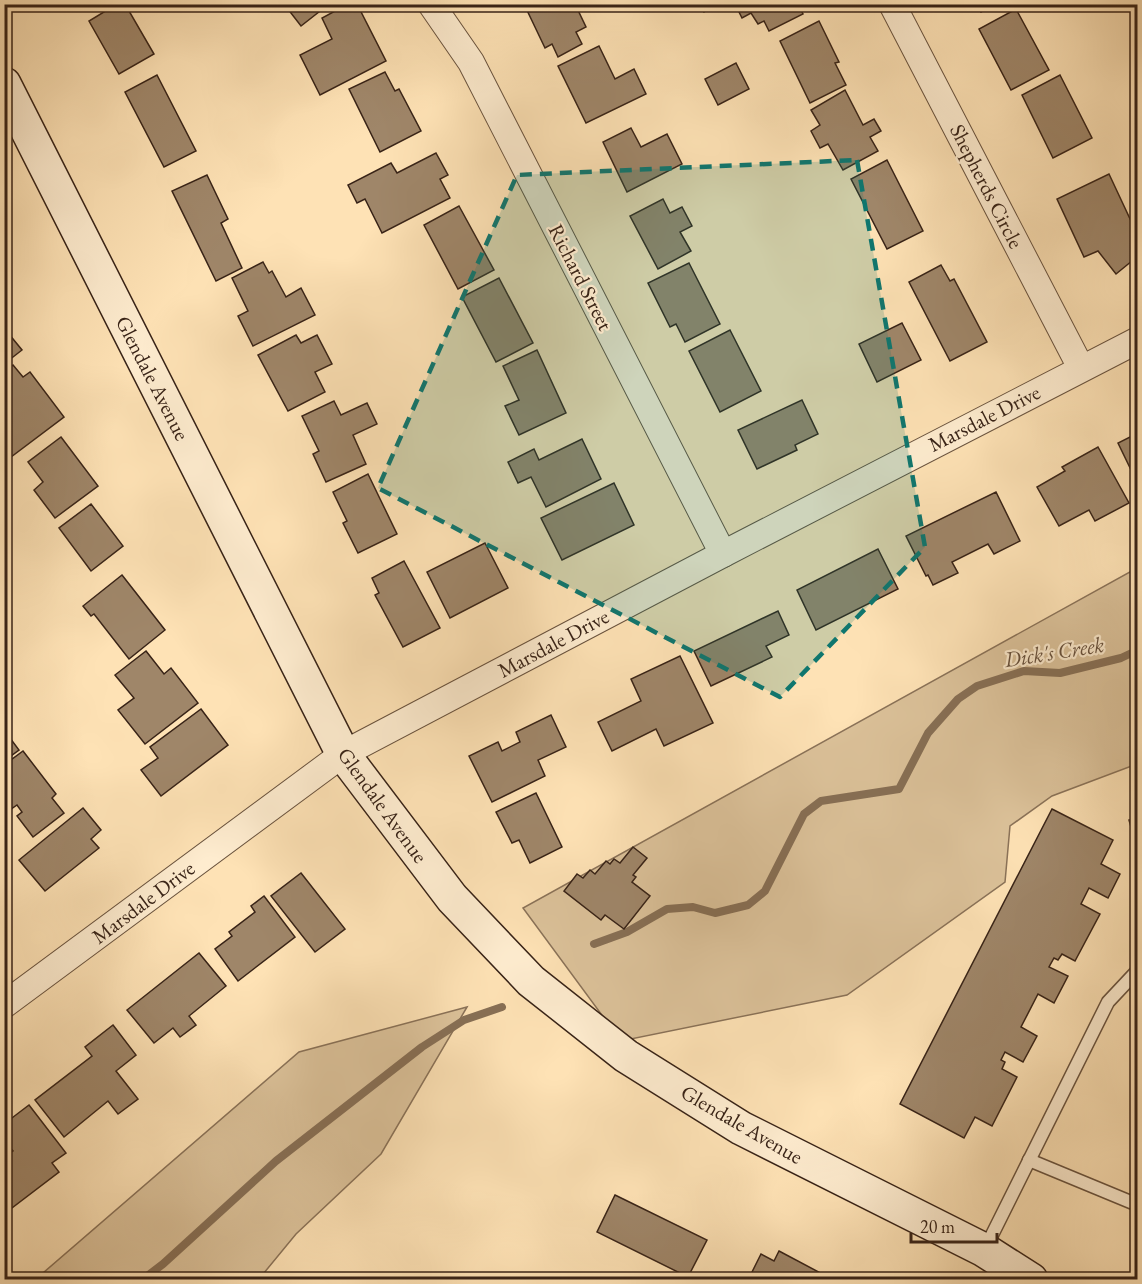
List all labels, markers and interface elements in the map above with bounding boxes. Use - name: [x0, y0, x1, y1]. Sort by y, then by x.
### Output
- street label: Shepherds Circle: [944, 119, 1030, 253]
- street label: Richard Street: [543, 219, 620, 335]
- street label: Glendale Avenue: [110, 311, 196, 445]
- street label: Marsdale Drive: [924, 378, 1044, 458]
- street label: Marsdale Drive: [493, 602, 613, 684]
- water label: Dick's Creek: [1001, 630, 1106, 674]
- street label: Glendale Avenue: [332, 742, 434, 868]
- street label: Marsdale Drive: [86, 855, 200, 949]
- street label: Glendale Avenue: [676, 1078, 808, 1170]
- scale bar: [911, 1206, 996, 1244]
- text: 20 m: [920, 1215, 955, 1238]

